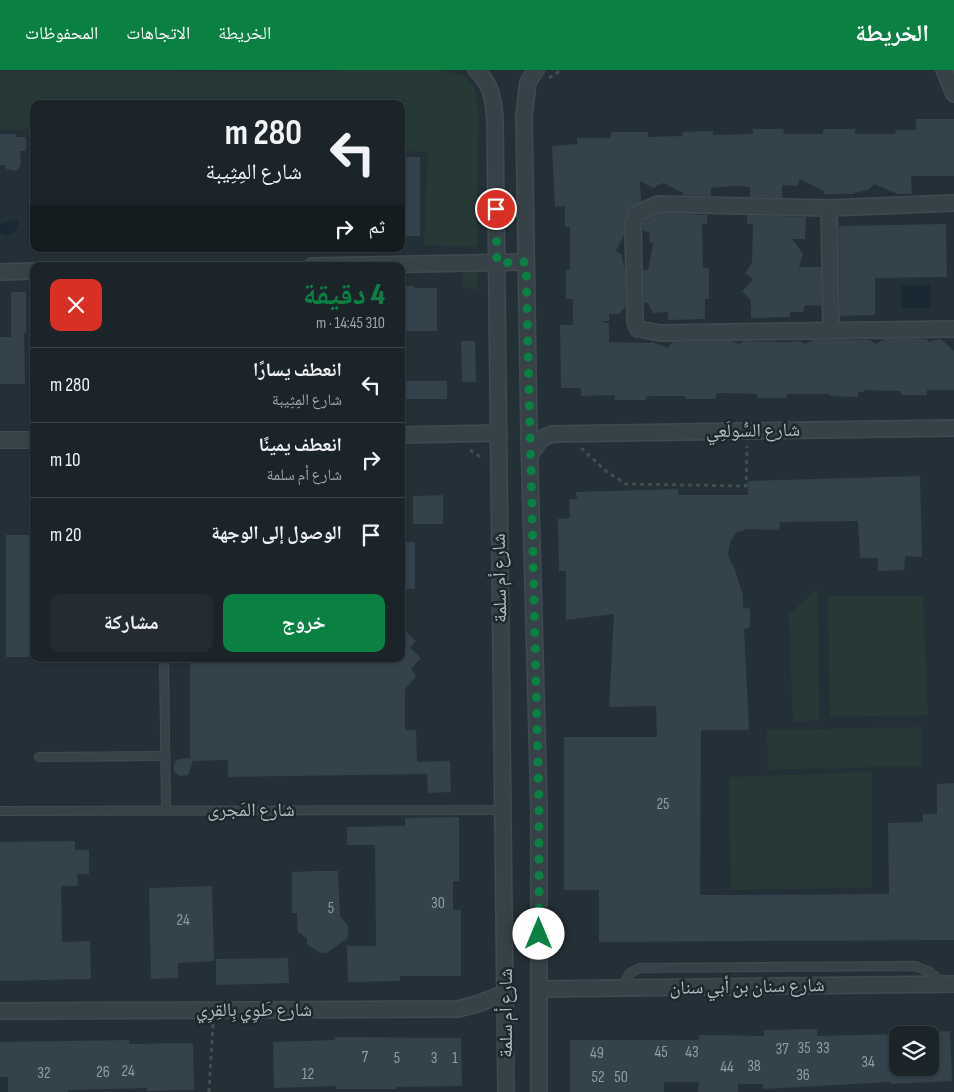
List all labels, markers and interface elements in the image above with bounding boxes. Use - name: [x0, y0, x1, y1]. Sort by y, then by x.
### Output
- text: الخريطة: [855, 19, 929, 48]
- text: المحفوظات: [25, 23, 98, 44]
- text: الاتجاهات: [126, 23, 190, 44]
- text: الخريطة: [218, 23, 271, 44]
- text: 280 m: [225, 112, 302, 155]
- icon: left: [320, 120, 385, 185]
- text: شارع المِثِيبة: [205, 159, 302, 186]
- pin: [475, 188, 517, 230]
- icon: arrive: [482, 195, 510, 223]
- icon: right: [330, 215, 358, 243]
- text: ثم: [368, 216, 385, 239]
- text: 4 دقيقة: [303, 277, 385, 313]
- button: close: [50, 279, 102, 331]
- text: 310 m · 14:45: [316, 314, 385, 333]
- text: انعطف يسارًا: [253, 359, 342, 382]
- icon: left: [357, 371, 385, 399]
- text: 280 m: [50, 374, 90, 397]
- text: شارع المِثِيبة: [272, 391, 342, 410]
- street label: شارع السُّولَعِي: [706, 419, 800, 446]
- text: انعطف يمينًا: [258, 434, 342, 457]
- icon: right: [357, 446, 385, 474]
- text: 10 m: [50, 449, 80, 472]
- text: شارع أم سلمة: [267, 466, 342, 485]
- icon: arrive: [357, 521, 385, 549]
- text: الوصول إلى الوجهة: [211, 522, 342, 545]
- text: 20 m: [50, 524, 82, 547]
- street label: شارع أم سلمة: [487, 533, 513, 623]
- button: مشاركة: [50, 594, 213, 652]
- button: خروج: [223, 594, 385, 652]
- house number: 25: [656, 795, 670, 814]
- street label: شارع المَجرى: [207, 799, 295, 822]
- house number: 30: [431, 894, 445, 913]
- house number: 5: [328, 899, 334, 918]
- position arrow: [512, 907, 564, 959]
- house number: 24: [176, 911, 190, 930]
- street label: شارع أم سلمة: [494, 968, 519, 1058]
- street label: شارع سنان بن أبي سنان: [669, 973, 825, 1003]
- street label: شارع طَوِي بِالقِرِي: [196, 999, 312, 1024]
- map controls: [889, 1026, 939, 1076]
- button: layers: [889, 1026, 939, 1076]
- house number: 35: [797, 1039, 811, 1058]
- house number: 33: [816, 1039, 830, 1058]
- house number: 37: [775, 1040, 789, 1059]
- house number: 45: [654, 1043, 668, 1062]
- house number: 43: [685, 1043, 699, 1062]
- house number: 49: [590, 1044, 604, 1063]
- house number: 7: [362, 1048, 369, 1067]
- house number: 5: [394, 1049, 400, 1068]
- house number: 3: [431, 1049, 437, 1068]
- house number: 1: [452, 1049, 458, 1068]
- house number: 34: [861, 1053, 875, 1072]
- house number: 38: [747, 1057, 761, 1076]
- house number: 44: [720, 1058, 734, 1077]
- house number: 24: [121, 1062, 135, 1081]
- house number: 26: [96, 1063, 110, 1082]
- house number: 32: [37, 1064, 51, 1083]
- house number: 12: [302, 1065, 314, 1084]
- house number: 36: [796, 1066, 810, 1085]
- house number: 52: [591, 1068, 605, 1087]
- house number: 50: [614, 1068, 628, 1087]

